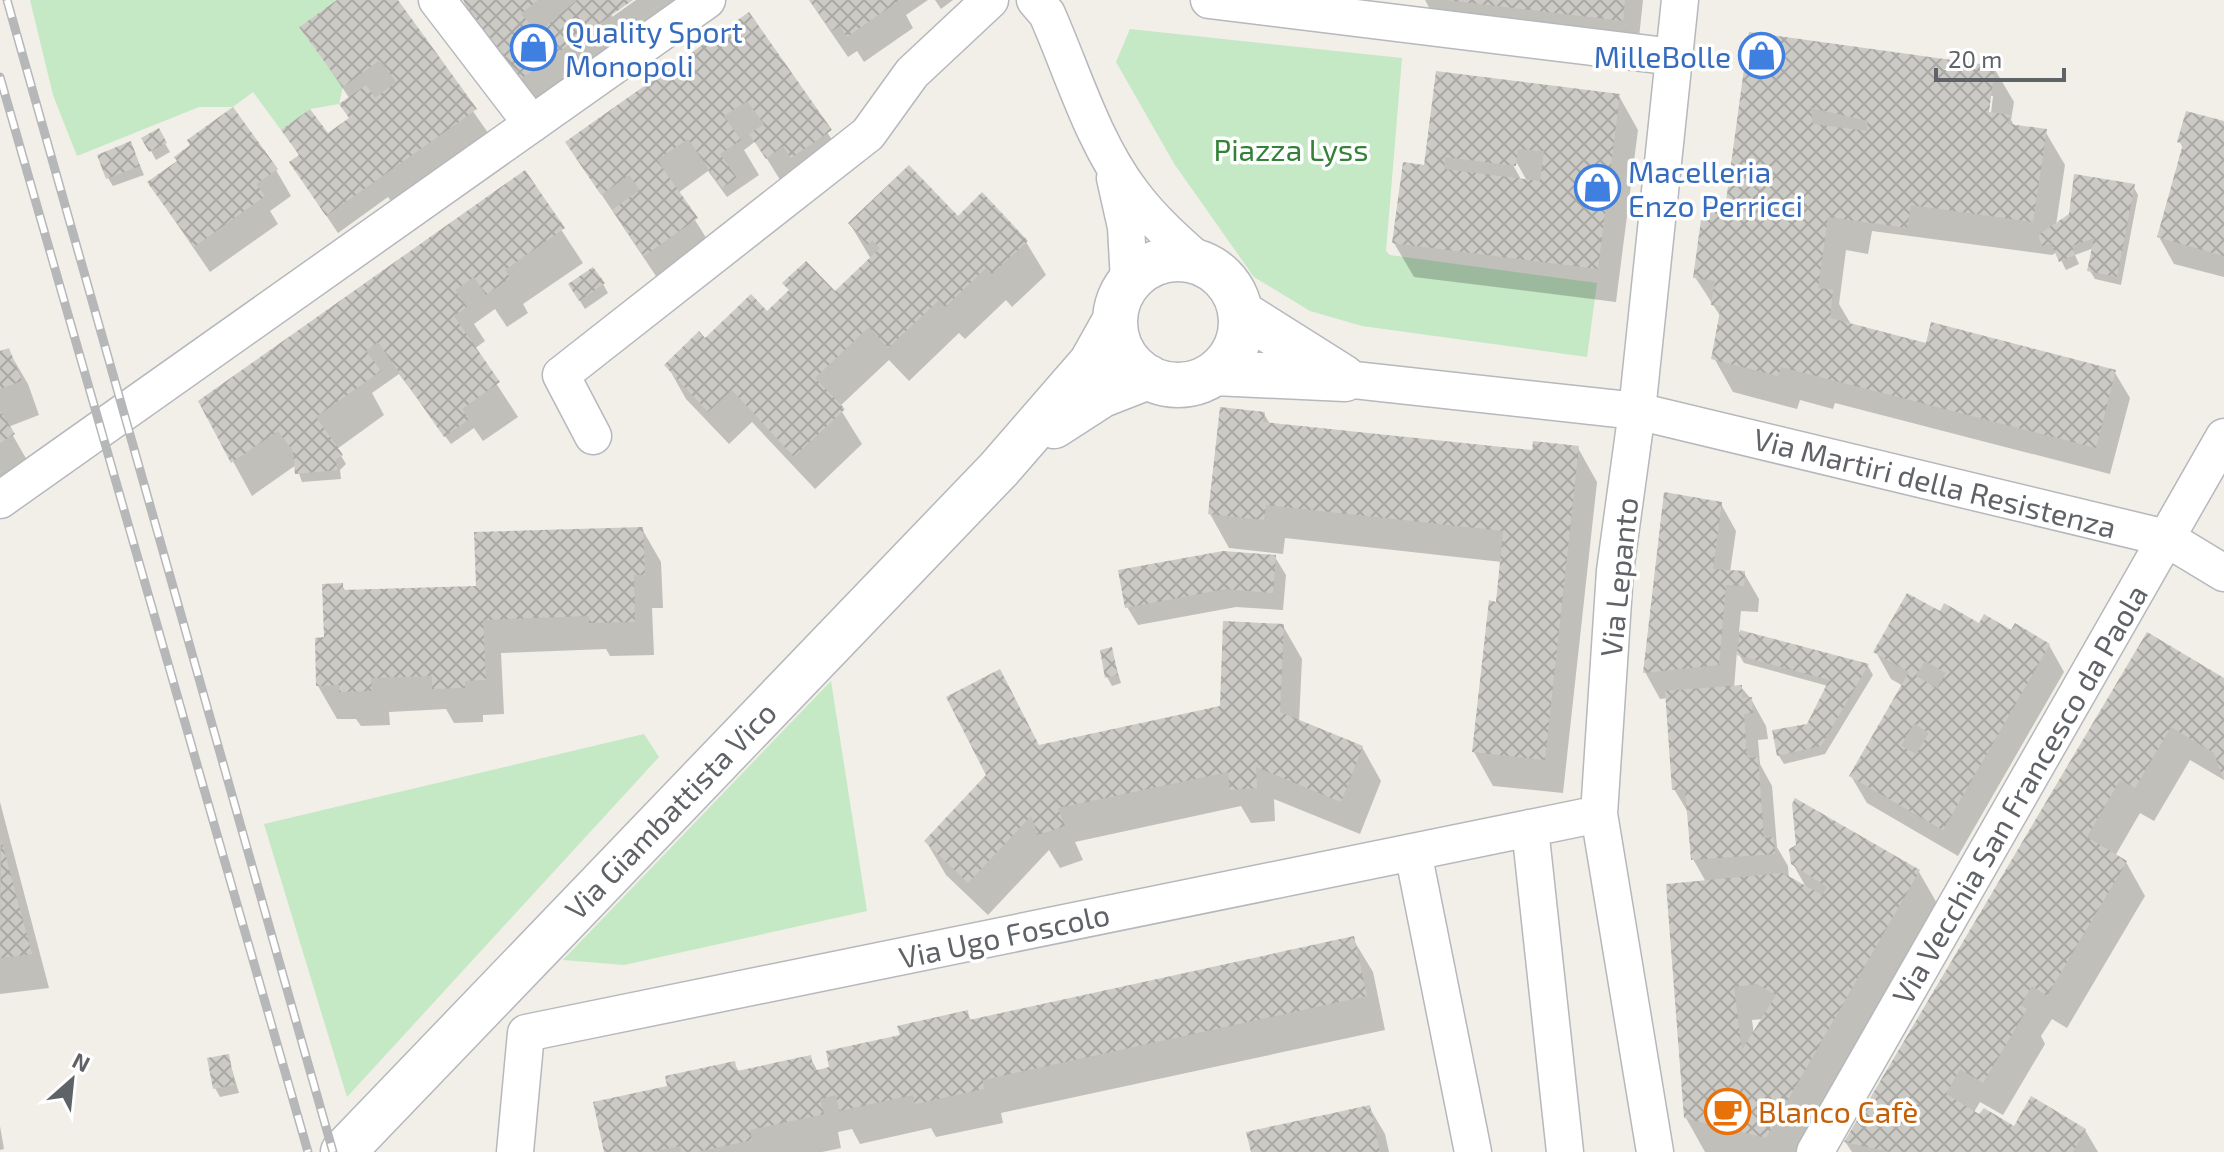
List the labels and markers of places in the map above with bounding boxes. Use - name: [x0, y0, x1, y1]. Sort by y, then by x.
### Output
- place label: Quality Sport Monopoli: [565, 13, 743, 83]
- shop icon: Quality Sport Monopoli: [510, 24, 558, 72]
- shop icon: MilleBolle: [1738, 32, 1786, 80]
- place label: MilleBolle: [1594, 38, 1731, 74]
- place label: Macelleria Enzo Perricci: [1628, 153, 1803, 223]
- shop icon: Macelleria Enzo Perricci: [1573, 164, 1621, 212]
- cafe icon: Blanco Cafè: [1703, 1087, 1751, 1135]
- place label: Blanco Cafè: [1758, 1093, 1918, 1129]

